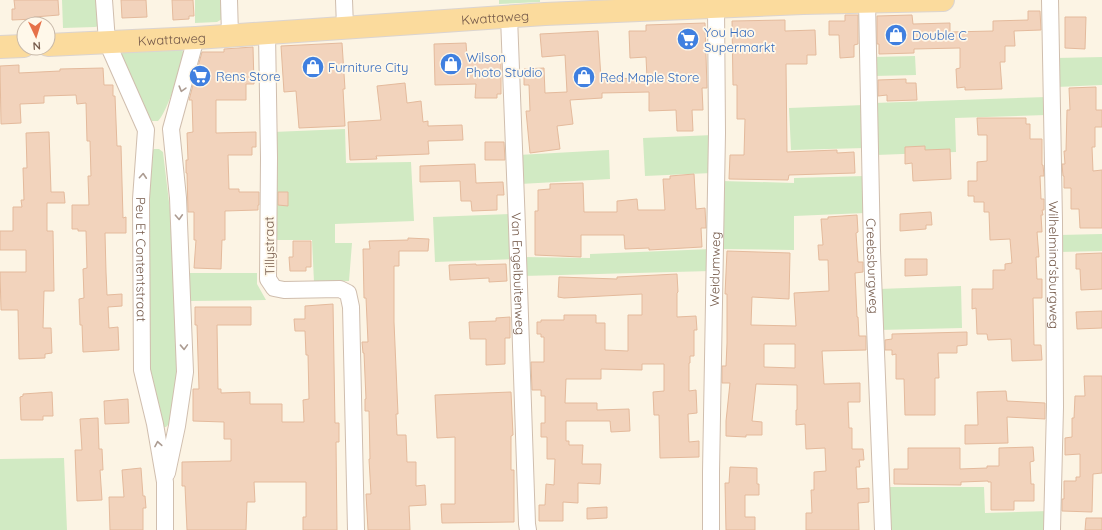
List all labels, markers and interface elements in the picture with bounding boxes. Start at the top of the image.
street label: Kwattaweg [461,7,530,28]
north arrow [16,16,56,56]
shop icon: Double C [883,22,909,48]
place label: You Hao Supermarkt [704,24,775,55]
supermarket icon: You Hao Supermarkt [675,26,701,52]
place label: Double C [912,27,967,43]
street label: Kwattaweg [137,29,206,49]
text: N [32,39,41,53]
place label: Wilson Photo Studio [466,49,542,80]
shop icon: Wilson Photo Studio [438,51,464,77]
shop icon: Furniture City [300,54,326,80]
place label: Furniture City [328,59,408,75]
supermarket icon: Rens Store [187,63,213,89]
shop icon: Red Maple Store [571,64,597,90]
place label: Rens Store [216,68,281,84]
place label: Red Maple Store [600,69,699,85]
one-way arrow [178,85,187,92]
one-way arrow [138,173,147,179]
street label: Peu Et Contentstraat [133,197,150,322]
street label: Wilhelmina'sburgweg [1046,201,1063,329]
street label: Van Engelbuitenweg [508,212,529,336]
one-way arrow [174,214,183,220]
street label: Tillystraat [260,216,278,276]
street label: Creebsburgweg [863,218,882,314]
street label: Weidumweg [706,231,723,307]
one-way arrow [180,344,188,350]
one-way arrow [154,441,163,447]

